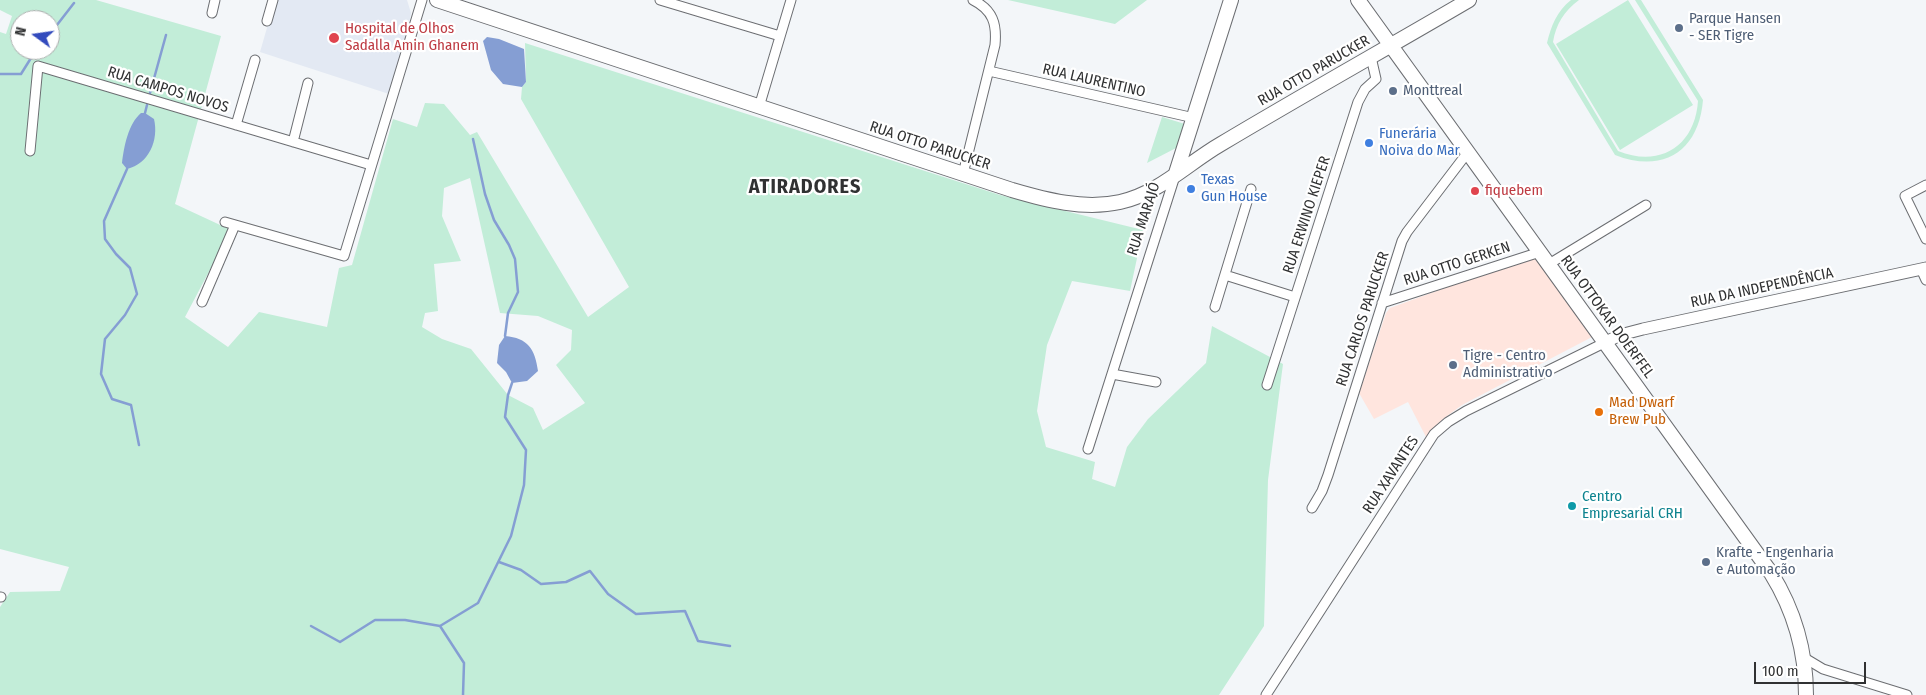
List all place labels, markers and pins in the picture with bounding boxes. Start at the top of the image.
place label: Parque Hansen - SER Tigre [1689,10,1781,45]
place label: Hospital de Olhos Sadalla Amin Ghanem [345,20,479,55]
marker: Parque Hansen - SER Tigre [1673,22,1685,34]
marker: Hospital de Olhos Sadalla Amin Ghanem [327,31,341,45]
place label: Monttreal [1403,82,1463,100]
marker: Monttreal [1387,85,1399,97]
place label: Funerária Noiva do Mar [1379,125,1460,160]
marker: Funerária Noiva do Mar [1363,137,1375,149]
place label: Texas Gun House [1201,171,1268,206]
place label: fiquebem [1485,182,1543,200]
marker: Texas Gun House [1185,183,1197,195]
marker: fiquebem [1469,185,1481,197]
place label: Tigre - Centro Administrativo [1463,347,1553,382]
marker: Tigre - Centro Administrativo [1447,359,1459,371]
place label: Mad Dwarf Brew Pub [1609,394,1674,429]
marker: Mad Dwarf Brew Pub [1593,406,1605,418]
place label: Centro Empresarial CRH [1582,488,1683,523]
marker: Centro Empresarial CRH [1566,500,1578,512]
place label: Krafte - Engenharia e Automação [1716,544,1834,579]
marker: Krafte - Engenharia e Automação [1700,556,1712,568]

